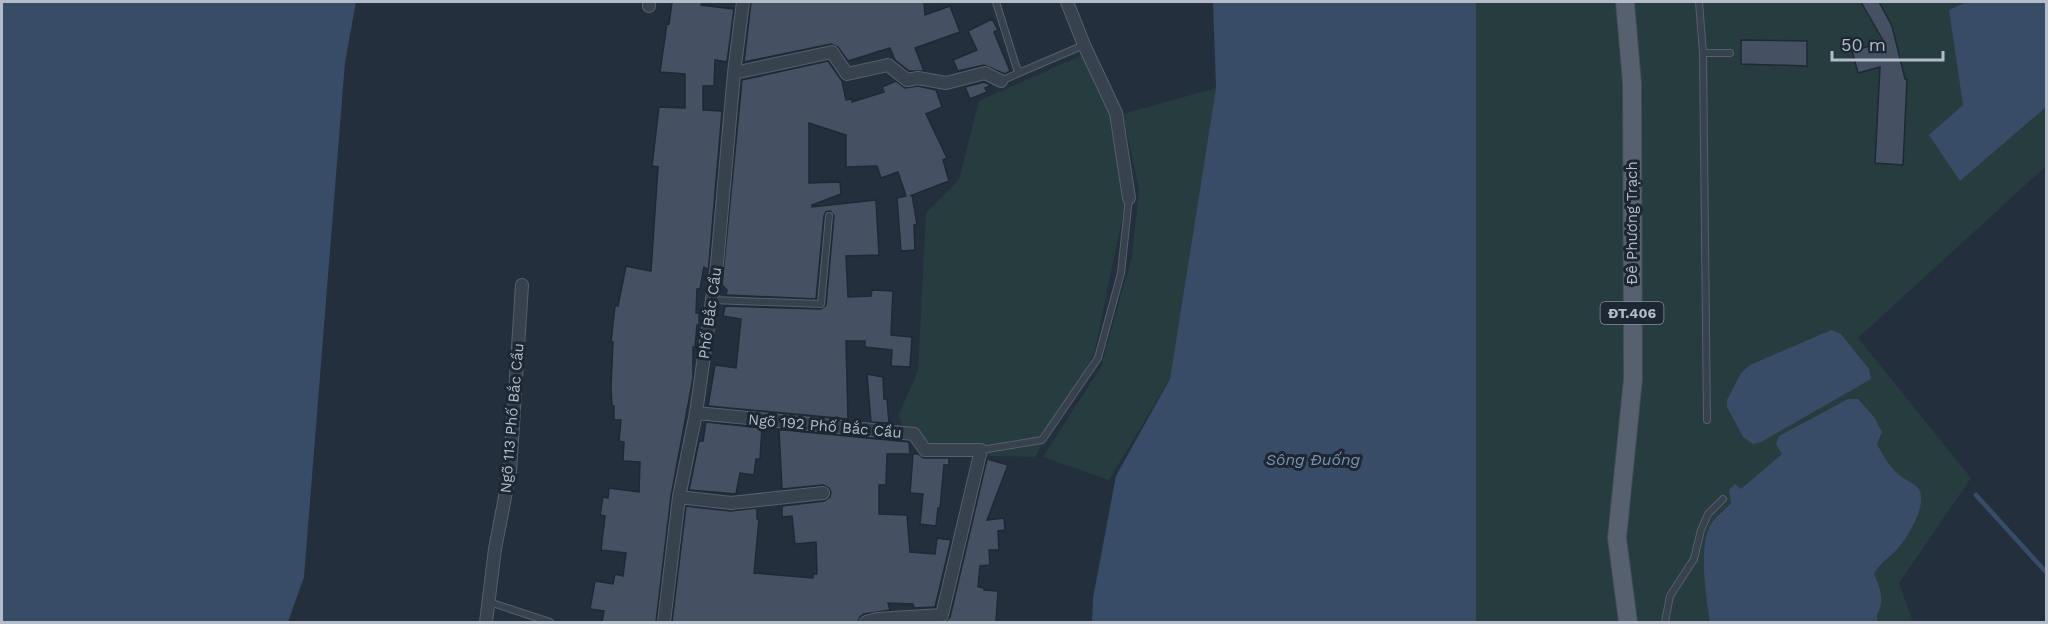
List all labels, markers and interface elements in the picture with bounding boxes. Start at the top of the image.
scale bar [1832,24,1943,62]
text: 50 m [1841,34,1886,55]
street label: Đê Phương Trạch [1623,161,1641,285]
street label: Phố Bắc Cầu [695,266,725,360]
road number: ĐT.406 [1600,302,1664,324]
street label: Ngõ 113 Phố Bắc Cầu [496,342,528,494]
street label: Ngõ 192 Phố Bắc Cầu [748,410,902,442]
water label: Sông Đuống [1266,450,1361,469]

